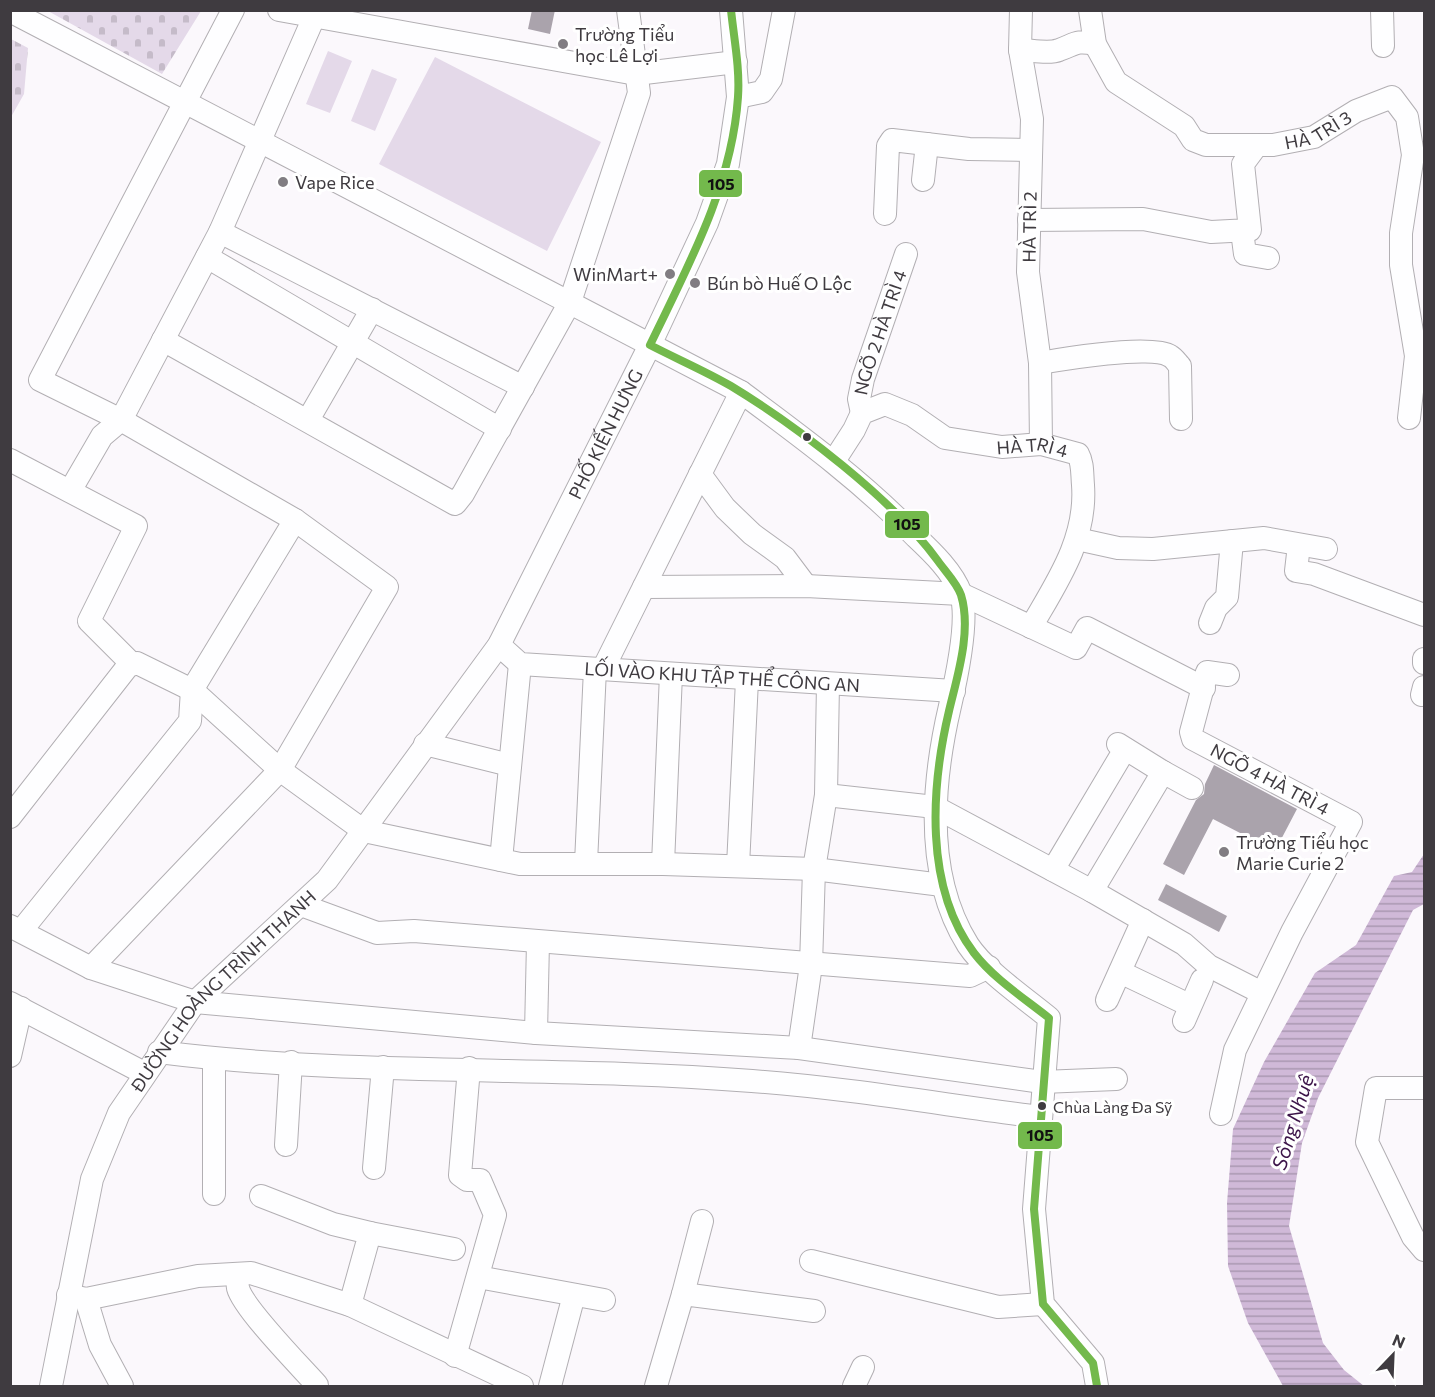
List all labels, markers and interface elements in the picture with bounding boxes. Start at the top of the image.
place label: Trường Tiểu học Lê Lợi [575,23,674,66]
marker: Trường Tiểu học Lê Lợi [556,37,570,51]
street label: HÀ TRÌ 3 [1282,106,1355,154]
line badge: 105 [698,169,743,198]
place label: Vape Rice [295,171,375,193]
text: 105 [707,174,735,193]
marker: Vape Rice [276,175,290,189]
street label: HÀ TRÌ 2 [1017,191,1041,263]
place label: WinMart+ [573,263,658,285]
marker: WinMart+ [663,267,677,281]
street label: NGÕ 2 HÀ TRÌ 4 [849,267,911,397]
place label: Bún bò Huế O Lộc [707,272,852,294]
marker: Bún bò Huế O Lộc [688,276,702,290]
street label: PHỐ KIẾN HƯNG [563,365,647,503]
unlabelled marker [801,431,813,443]
street label: HÀ TRÌ 4 [996,432,1071,462]
line badge: 105 [884,510,930,539]
text: 105 [893,514,921,533]
street label: LỐI VÀO KHU TẬP THỂ CÔNG AN [584,656,861,696]
street label: NGÕ 4 HÀ TRÌ 4 [1207,738,1333,820]
place label: Trường Tiểu học Marie Curie 2 [1236,831,1369,874]
marker: Trường Tiểu học Marie Curie 2 [1217,845,1231,859]
street label: ĐƯỜNG HOÀNG TRÌNH THANH [125,885,320,1097]
water label: Sông Nhuệ [1266,1071,1318,1172]
place label: Chùa Làng Đa Sỹ [1053,1097,1172,1116]
marker: Chùa Làng Đa Sỹ [1036,1100,1048,1112]
line badge: 105 [1017,1121,1063,1150]
text: 105 [1026,1125,1054,1144]
north arrow [1363,1325,1423,1385]
text: N [1390,1330,1408,1352]

